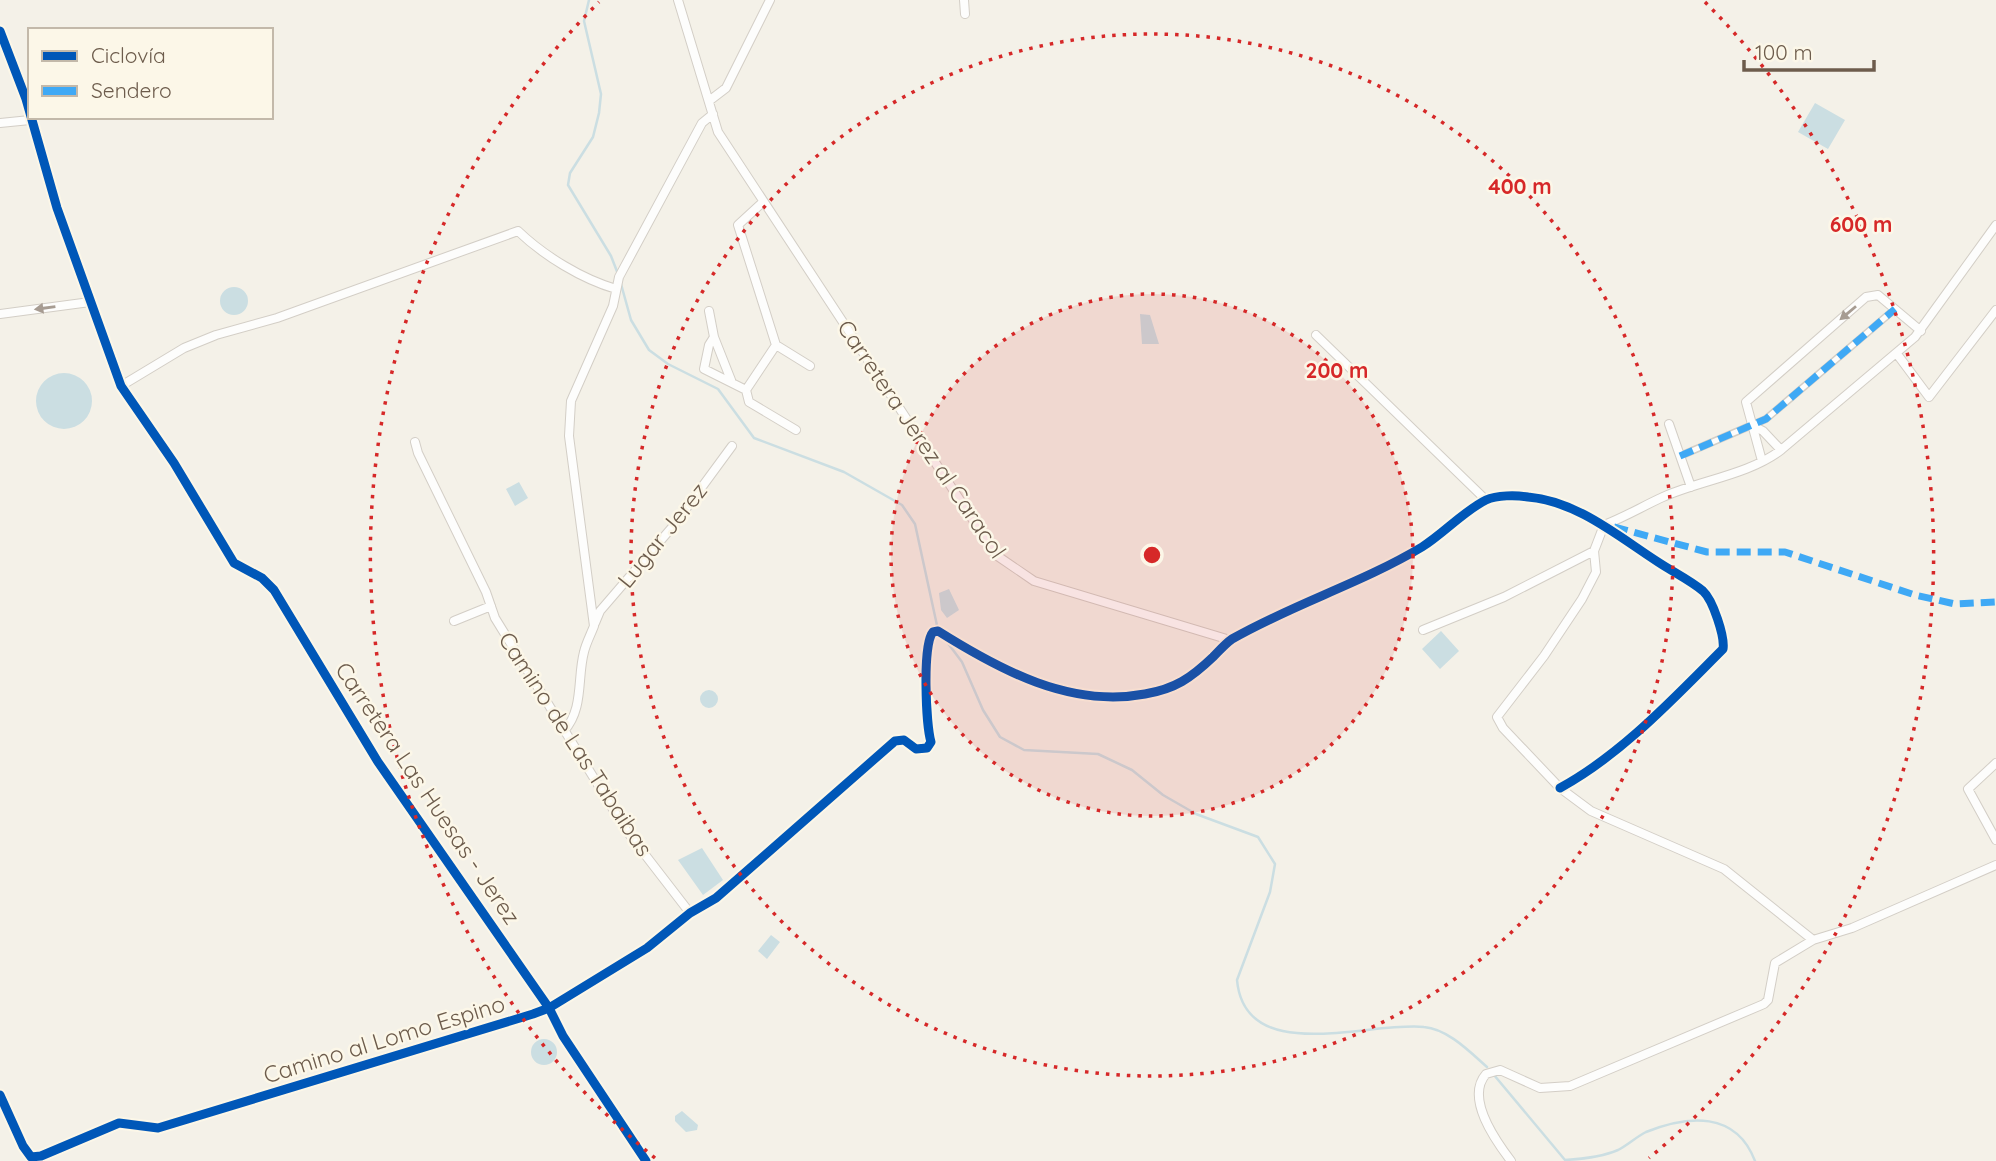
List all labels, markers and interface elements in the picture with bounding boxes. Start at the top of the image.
legend [28,28,273,119]
scale bar [1744,28,1874,72]
text: 100 m [1755,39,1813,65]
text: Ciclovía [91,42,166,68]
text: Sendero [91,77,172,103]
text: 400 m [1488,173,1552,199]
text: 600 m [1830,211,1892,237]
one-way arrow [34,303,56,314]
one-way arrow [1839,305,1856,320]
street label: Carretera Jerez al Caracol [831,314,1013,564]
text: 200 m [1306,357,1368,383]
street label: Lugar Jerez [611,477,713,593]
centre of rings [1140,543,1164,567]
street label: Camino de Las Tabaibas [493,626,659,862]
street label: Carretera Las Huesas - Jerez [329,656,527,930]
street label: Camino al Lomo Espino [260,988,508,1090]

